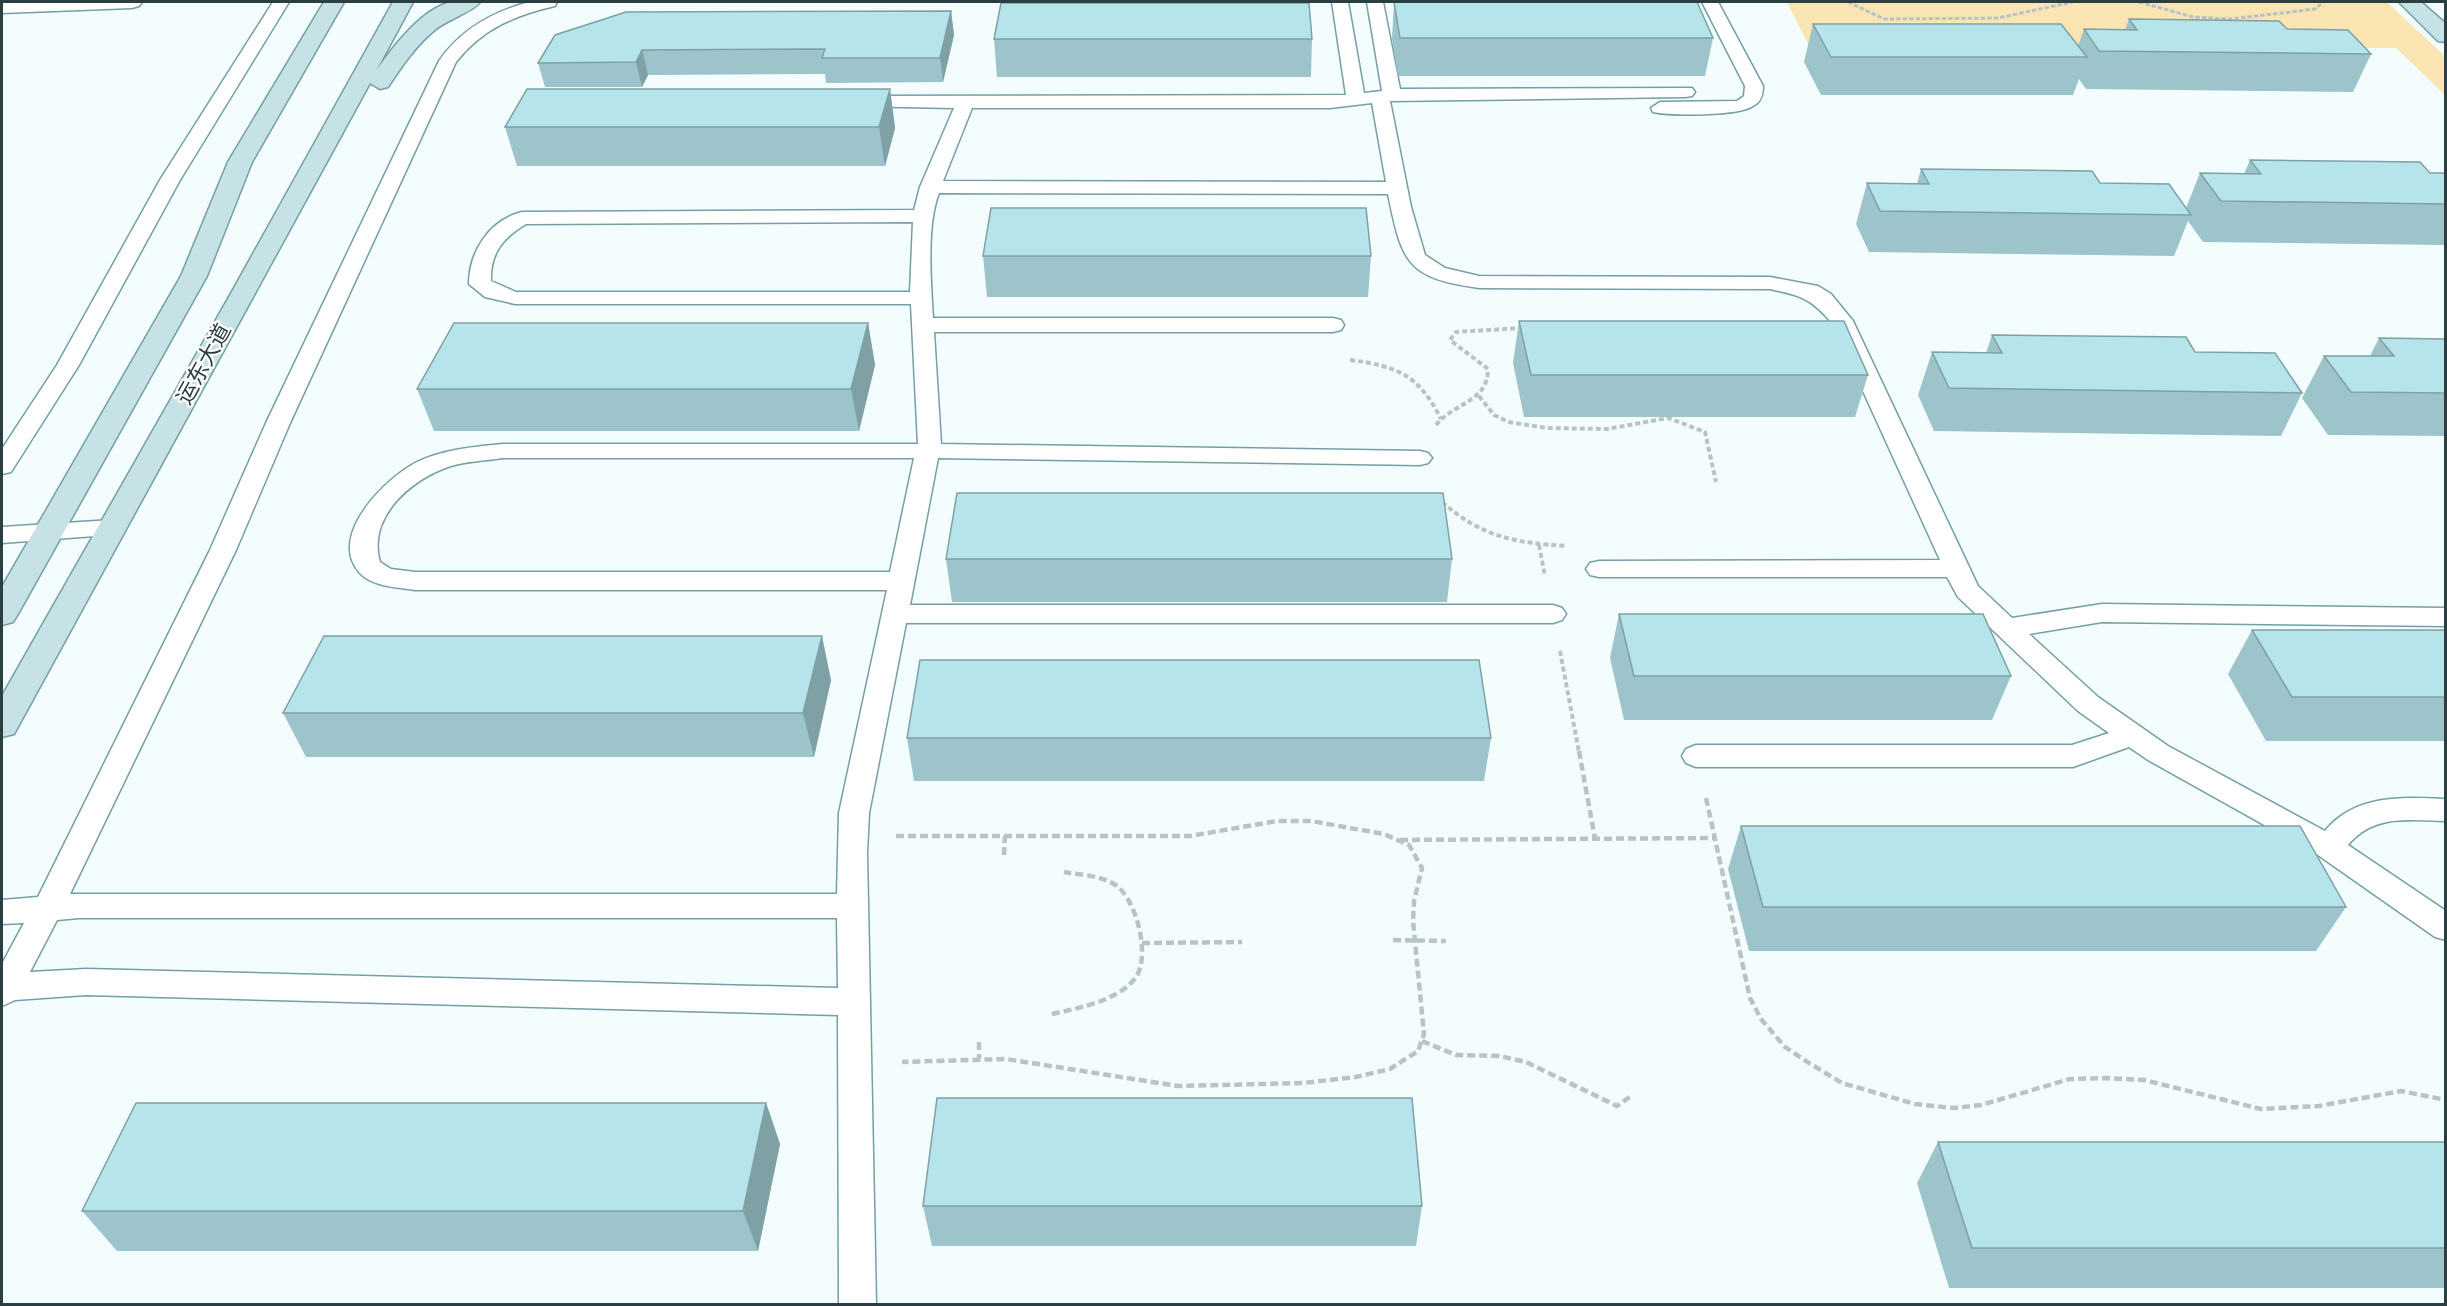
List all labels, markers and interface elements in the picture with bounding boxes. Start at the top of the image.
street label: 运东大道 [171,319,237,409]

